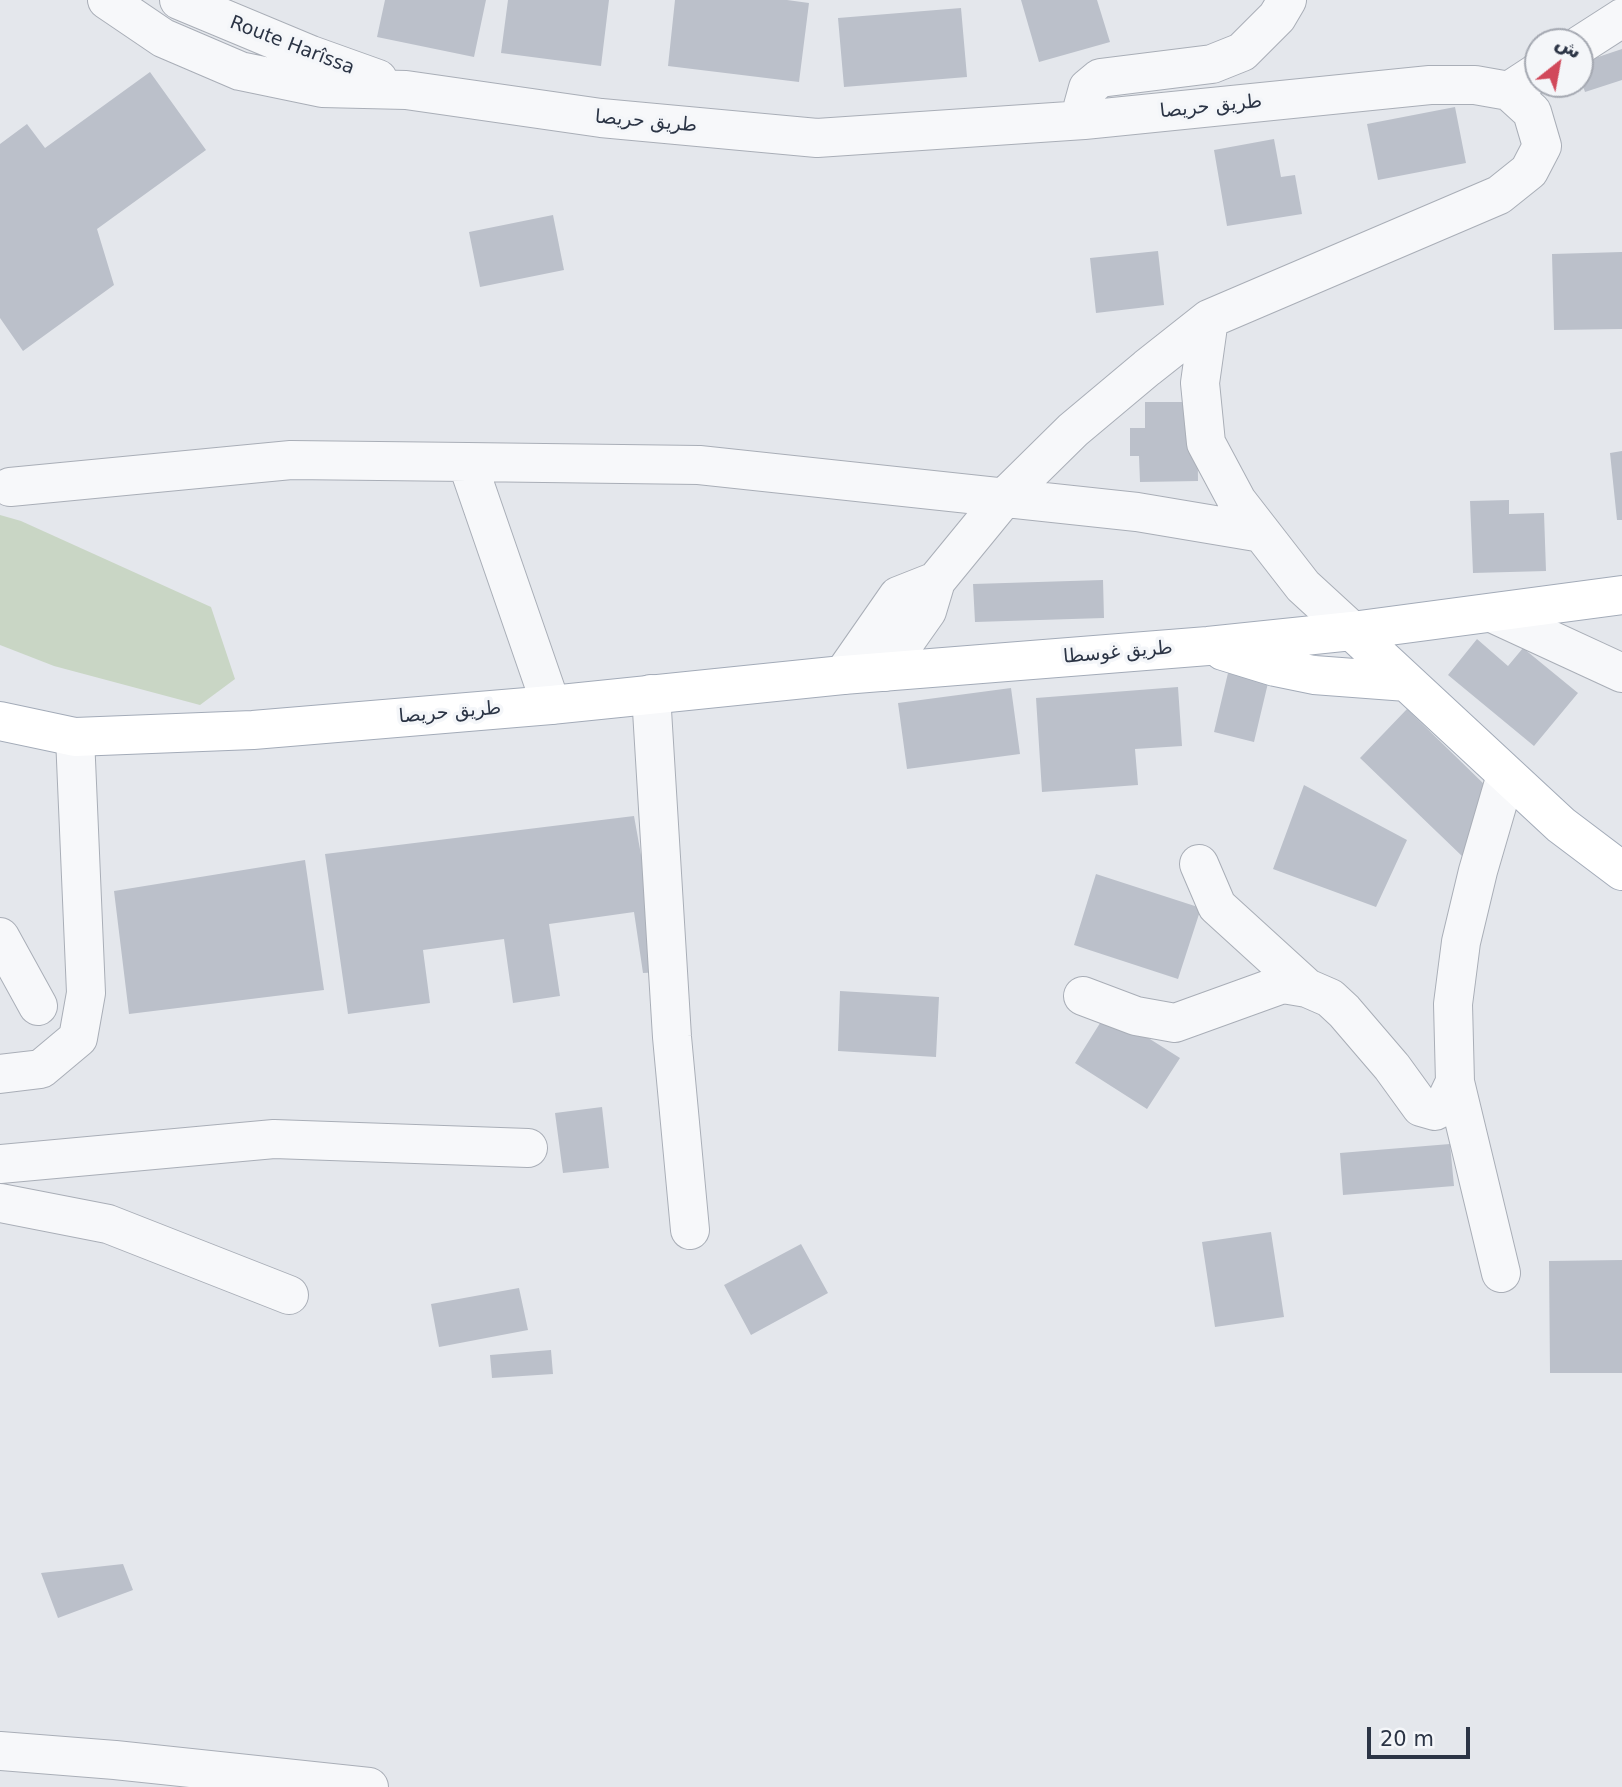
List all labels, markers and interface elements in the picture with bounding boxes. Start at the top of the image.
street label: Route Harîssa [226,12,358,80]
north arrow [1524,28,1594,98]
text: ش [1552,31,1586,63]
street label: طريق حريصا [1159,90,1263,124]
street label: طريق حريصا [594,106,698,138]
street label: طريق غوسطا [1062,637,1174,669]
street label: طريق حريصا [398,697,502,729]
scale bar [1370,1714,1473,1758]
text: 20 m [1380,1727,1434,1751]

